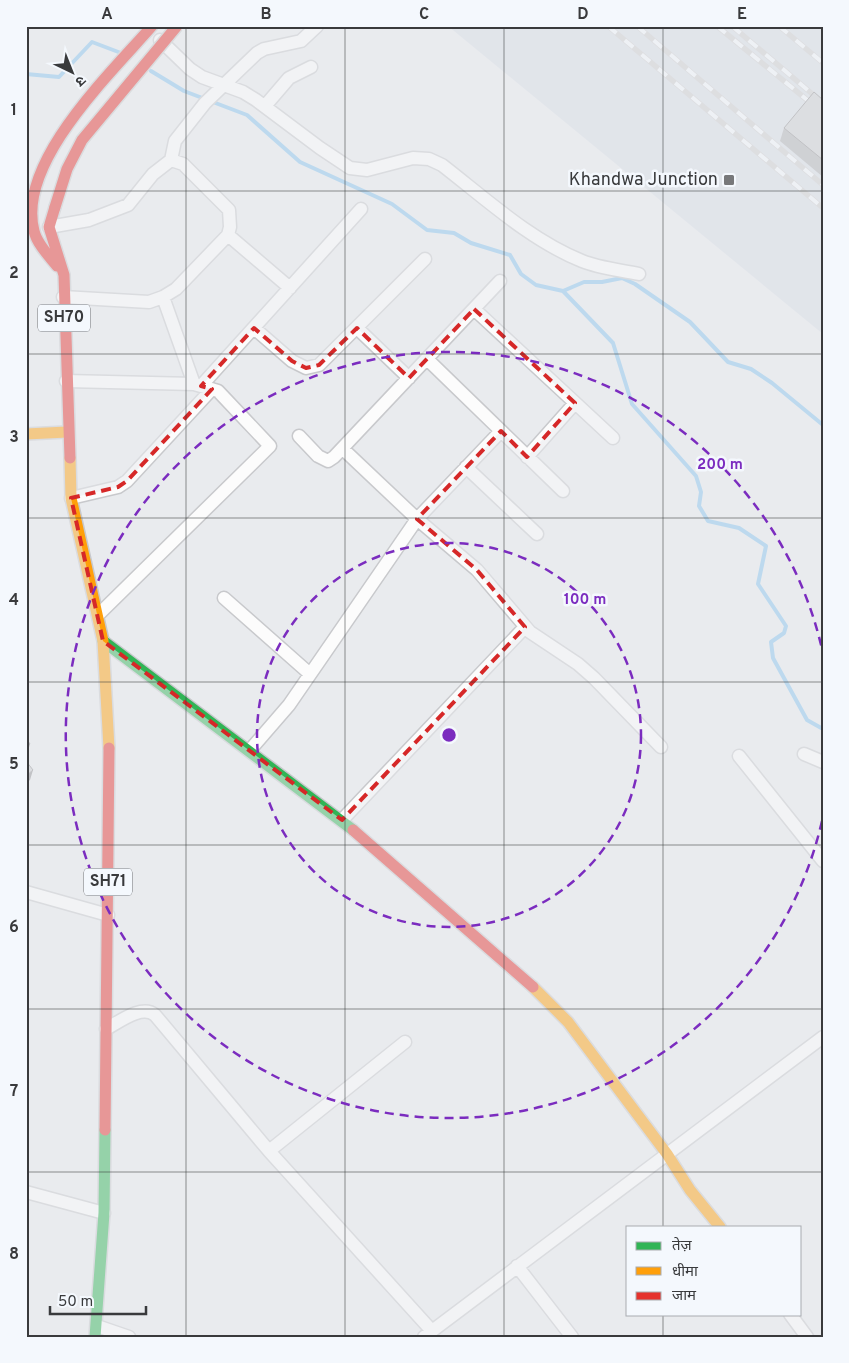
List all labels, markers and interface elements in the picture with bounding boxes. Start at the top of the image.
text: A [101,5,113,25]
text: B [260,5,272,25]
text: C [419,5,429,25]
text: D [577,5,589,25]
text: E [737,5,747,25]
north arrow [48,48,98,98]
text: उ [70,71,89,90]
text: 1 [11,101,17,121]
place label: Khandwa Junction [569,169,718,192]
marker: Khandwa Junction [722,173,736,187]
text: 2 [9,264,19,284]
road number: SH70 [38,304,90,332]
text: 3 [9,428,19,448]
text: 200 m [697,456,743,475]
text: 4 [9,591,19,611]
text: 100 m [564,591,606,610]
centre of rings [440,726,458,744]
text: 5 [9,755,19,775]
road number: SH71 [84,869,132,896]
text: 6 [9,918,19,938]
text: 7 [10,1082,18,1102]
legend [626,1226,802,1316]
text: तेज़ [672,1236,693,1256]
text: 8 [9,1245,19,1265]
text: धीमा [672,1263,699,1282]
scale bar [50,1283,146,1315]
text: जाम [672,1287,697,1306]
text: 50 m [58,1293,93,1312]

